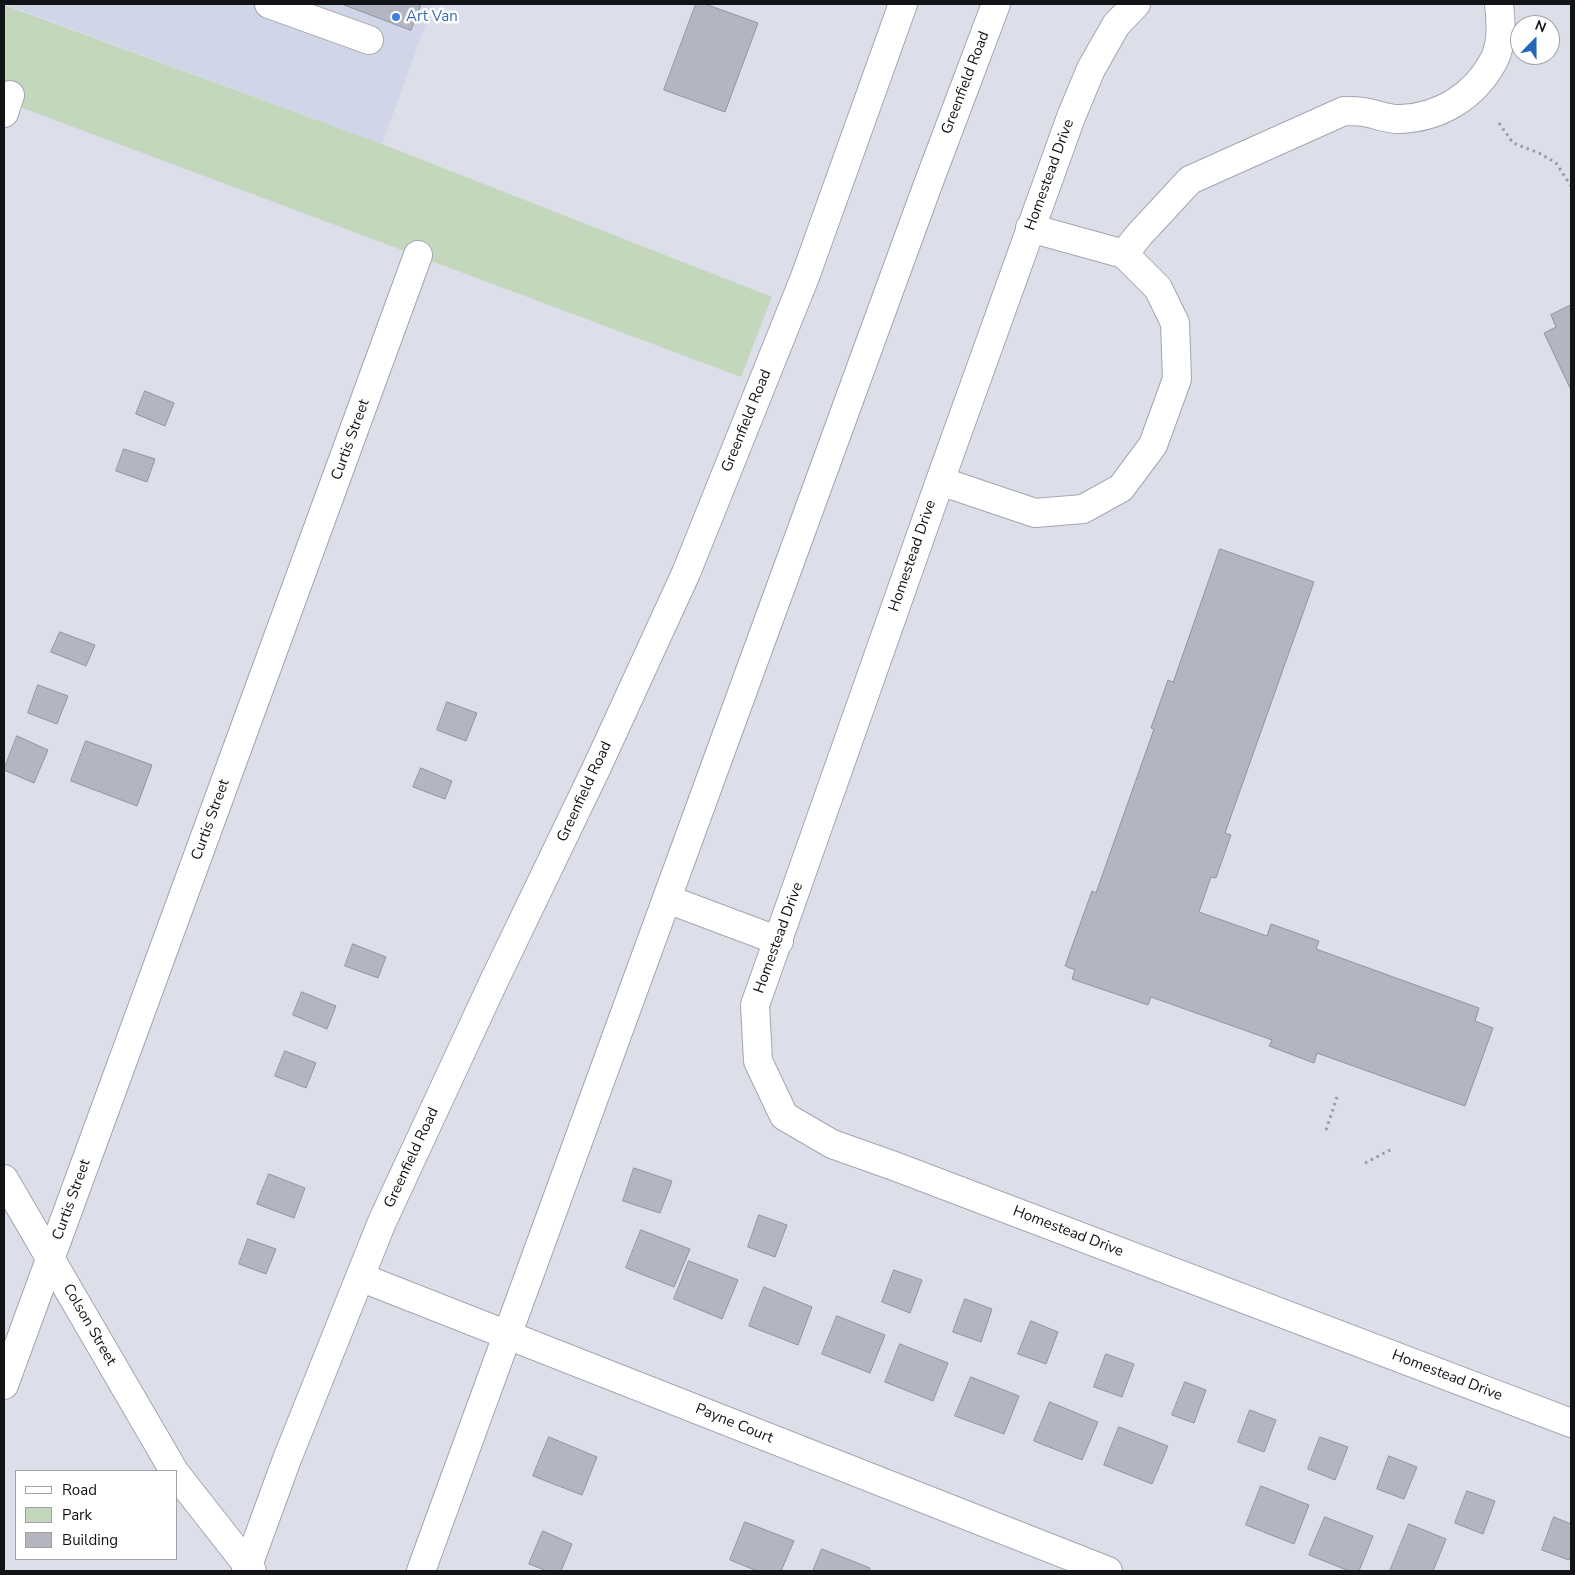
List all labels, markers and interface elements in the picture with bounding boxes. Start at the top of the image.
place label: Art Van [406,8,458,26]
marker: Art Van [390,11,402,23]
north arrow [1510,15,1560,65]
text: N [1532,16,1549,37]
street label: Greenfield Road [938,29,994,137]
street label: Homestead Drive [1022,117,1078,233]
street label: Greenfield Road [718,367,776,475]
street label: Curtis Street [328,397,374,483]
street label: Homestead Drive [885,498,941,614]
street label: Greenfield Road [554,739,616,845]
street label: Curtis Street [188,777,234,863]
street label: Homestead Drive [751,880,807,996]
street label: Greenfield Road [381,1105,443,1211]
street label: Curtis Street [49,1157,95,1243]
street label: Homestead Drive [1010,1203,1126,1261]
street label: Colson Street [58,1281,120,1369]
street label: Homestead Drive [1389,1347,1505,1405]
street label: Payne Court [692,1400,776,1448]
legend [15,1470,178,1560]
text: Road [62,1480,97,1500]
text: Park [62,1505,92,1525]
text: Building [62,1530,118,1550]

